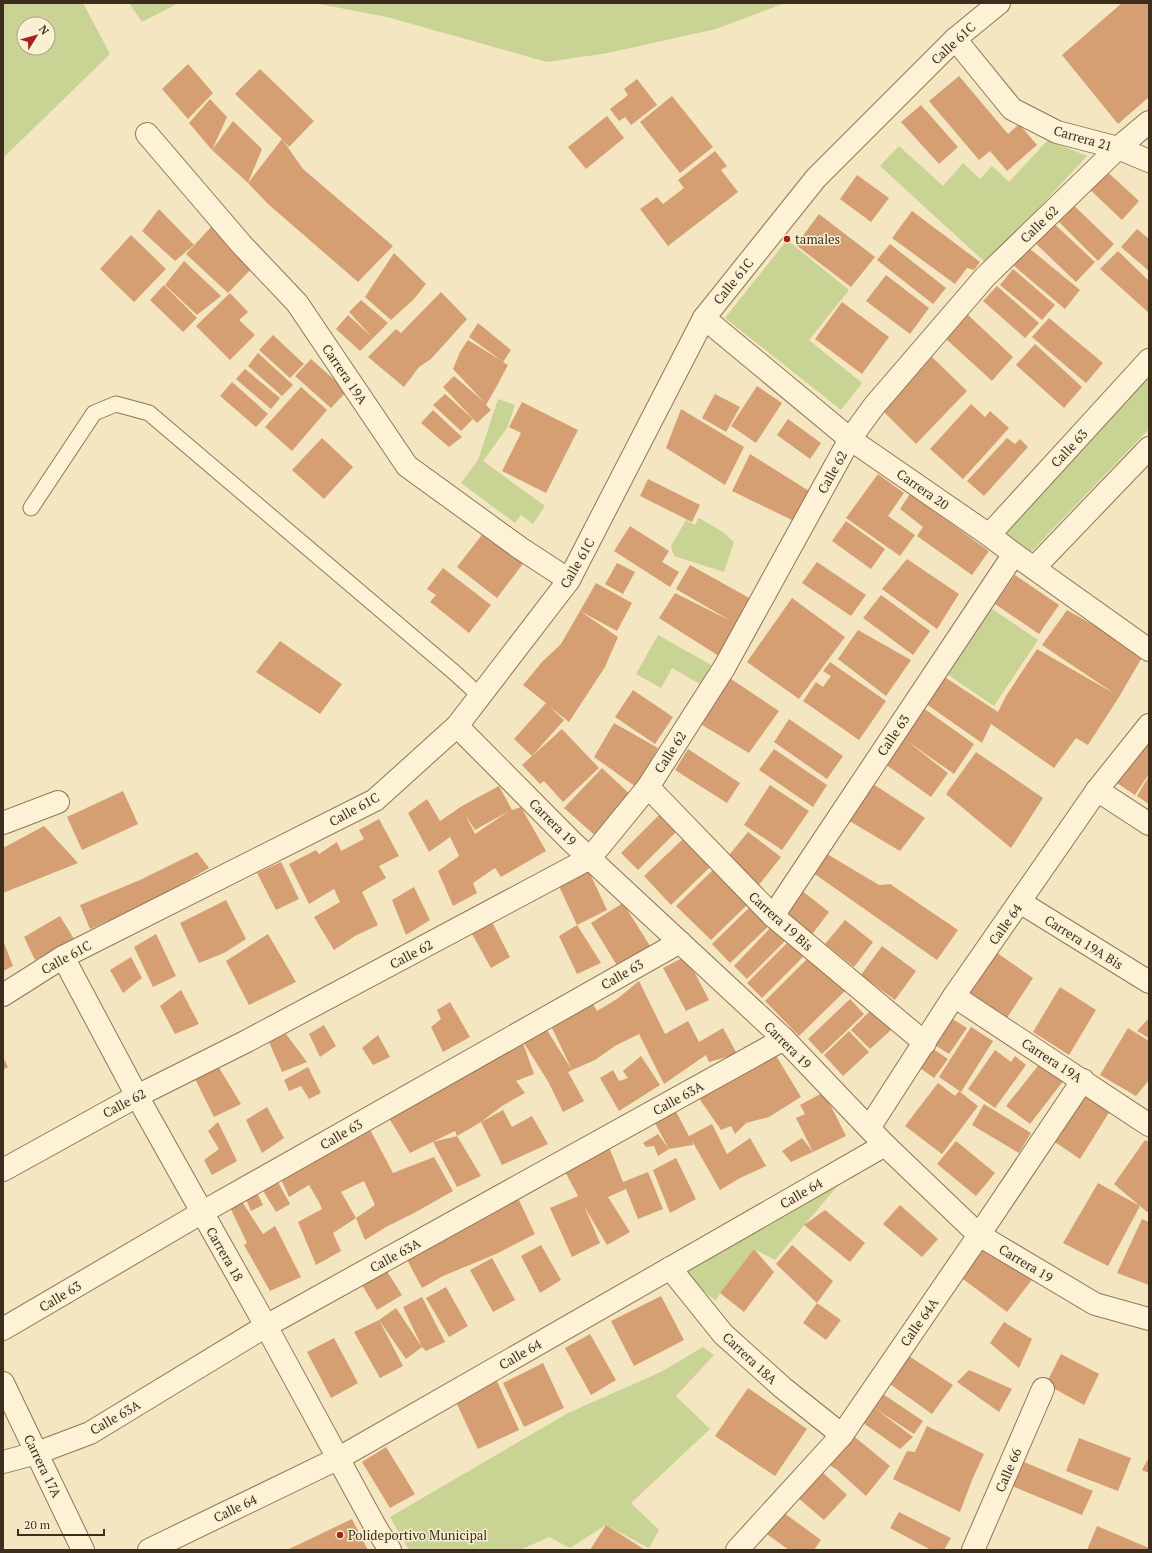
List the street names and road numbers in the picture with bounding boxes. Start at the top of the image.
street label: Calle 61C [927,18,979,68]
street label: Carrera 21 [1052,121,1114,155]
street label: Calle 62 [1016,201,1062,247]
street label: Calle 61C [709,254,757,308]
street label: Carrera 19A [318,340,372,408]
street label: Calle 63 [1047,425,1091,471]
street label: Calle 62 [813,447,851,497]
street label: Carrera 20 [893,464,953,514]
street label: Calle 61C [556,535,598,591]
street label: Calle 63 [873,711,913,759]
street label: Calle 62 [650,728,690,776]
street label: Calle 61C [326,788,382,830]
street label: Carrera 19 [525,794,581,850]
street label: Carrera 19 Bis [745,887,817,955]
street label: Calle 64 [984,900,1026,948]
street label: Carrera 19A Bis [1041,911,1127,973]
street label: Calle 62 [386,935,436,973]
street label: Calle 61C [38,936,94,978]
street label: Calle 63 [597,955,647,993]
street label: Carrera 19 [760,1017,816,1073]
street label: Carrera 19A [1018,1034,1086,1086]
street label: Calle 63A [649,1077,707,1119]
street label: Calle 62 [99,1084,149,1122]
street label: Calle 63 [316,1115,366,1153]
street label: Calle 64 [776,1174,826,1212]
street label: Carrera 18 [202,1223,248,1285]
street label: Calle 63A [366,1234,424,1276]
street label: Carrera 19 [996,1240,1056,1286]
street label: Calle 63 [36,1276,85,1316]
street label: Calle 64A [896,1294,942,1350]
street label: Carrera 18A [719,1328,781,1388]
street label: Calle 64 [495,1335,545,1373]
street label: Calle 63A [87,1395,144,1439]
street label: Carrera 17A [20,1431,66,1501]
street label: Calle 66 [991,1445,1025,1495]
street label: Calle 64 [210,1490,260,1526]

